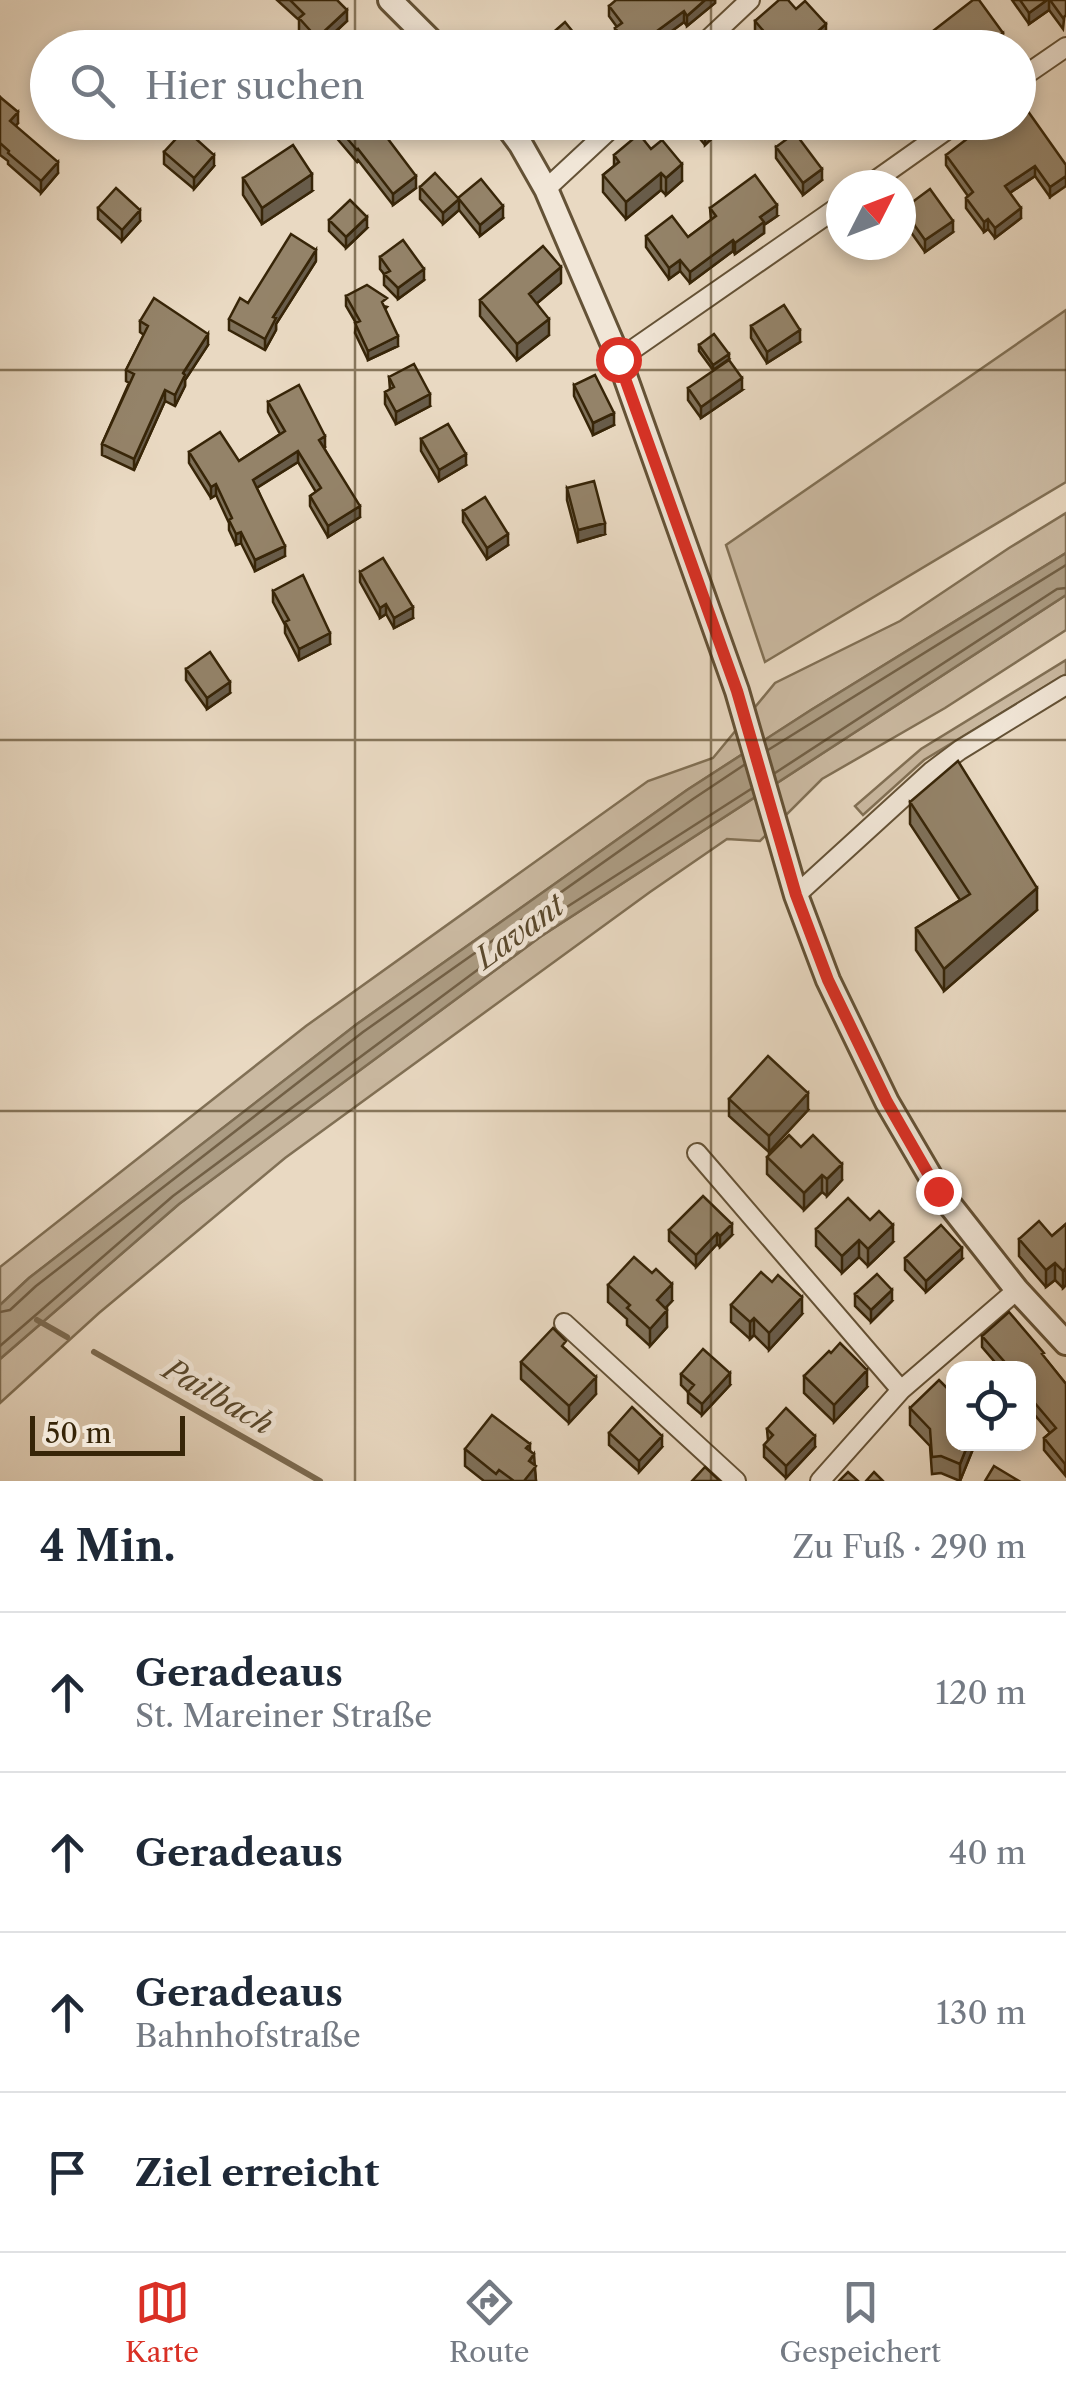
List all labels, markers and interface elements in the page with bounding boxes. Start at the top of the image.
search box [30,30,1036,140]
icon: search [65,58,120,113]
text: Hier suchen [145,62,365,109]
north arrow [826,170,916,260]
route start [596,337,642,383]
water label: Lavant [466,886,573,978]
route end [916,1169,962,1215]
water label: Pailbach [155,1349,280,1443]
map controls [946,1361,1036,1451]
button: locate [946,1361,1036,1451]
scale bar [30,1411,185,1456]
text: 50 m [45,1416,112,1450]
text: 4 Min. [40,1520,175,1572]
text: Zu Fuß · 290 m [793,1527,1026,1566]
text: Geradeaus [135,1649,343,1696]
icon: ahead [40,1665,95,1720]
text: 120 m [936,1673,1026,1712]
text: St. Mareiner Straße [135,1696,432,1735]
icon: ahead [40,1825,95,1880]
text: Geradeaus [135,1829,343,1876]
text: 40 m [949,1833,1026,1872]
text: Geradeaus [135,1969,343,2016]
icon: ahead [40,1985,95,2040]
text: 130 m [936,1993,1026,2032]
text: Bahnhofstraße [135,2016,361,2055]
icon: arrive [40,2145,95,2200]
text: Ziel erreicht [135,2149,379,2196]
tab: Karte [125,2275,199,2369]
tab: Route [449,2275,529,2369]
tab: Gespeichert [779,2275,941,2369]

